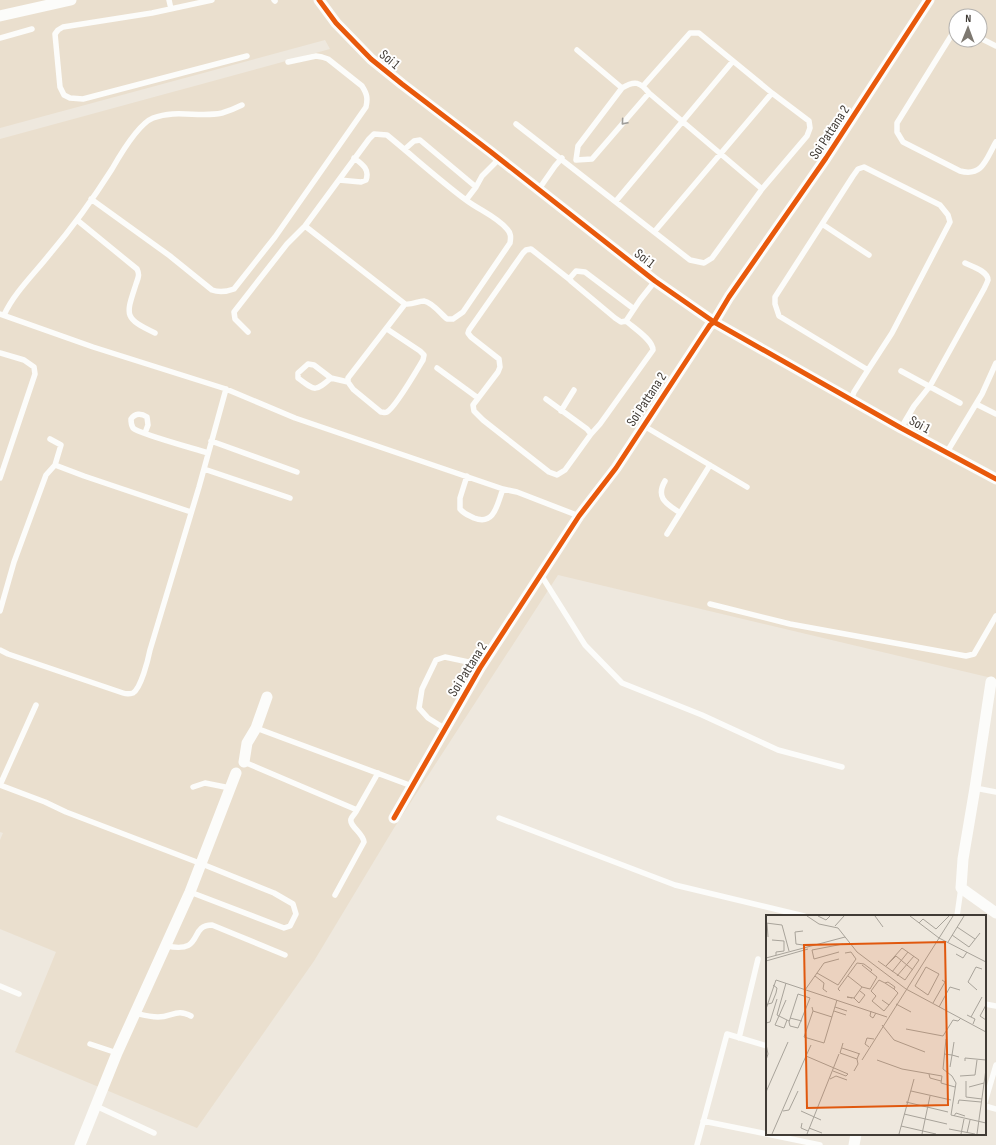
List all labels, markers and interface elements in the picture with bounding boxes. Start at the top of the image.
north arrow [948,8,988,48]
text: N [965,12,971,25]
street label: Soi 1 [376,46,403,73]
street label: Soi Pattana 2 [806,102,853,162]
one-way arrow [622,118,629,125]
street label: Soi 1 [631,245,658,272]
street label: Soi Pattana 2 [623,369,670,429]
street label: Soi 1 [906,412,933,437]
street label: Soi Pattana 2 [444,639,491,700]
inset map [766,915,986,1135]

